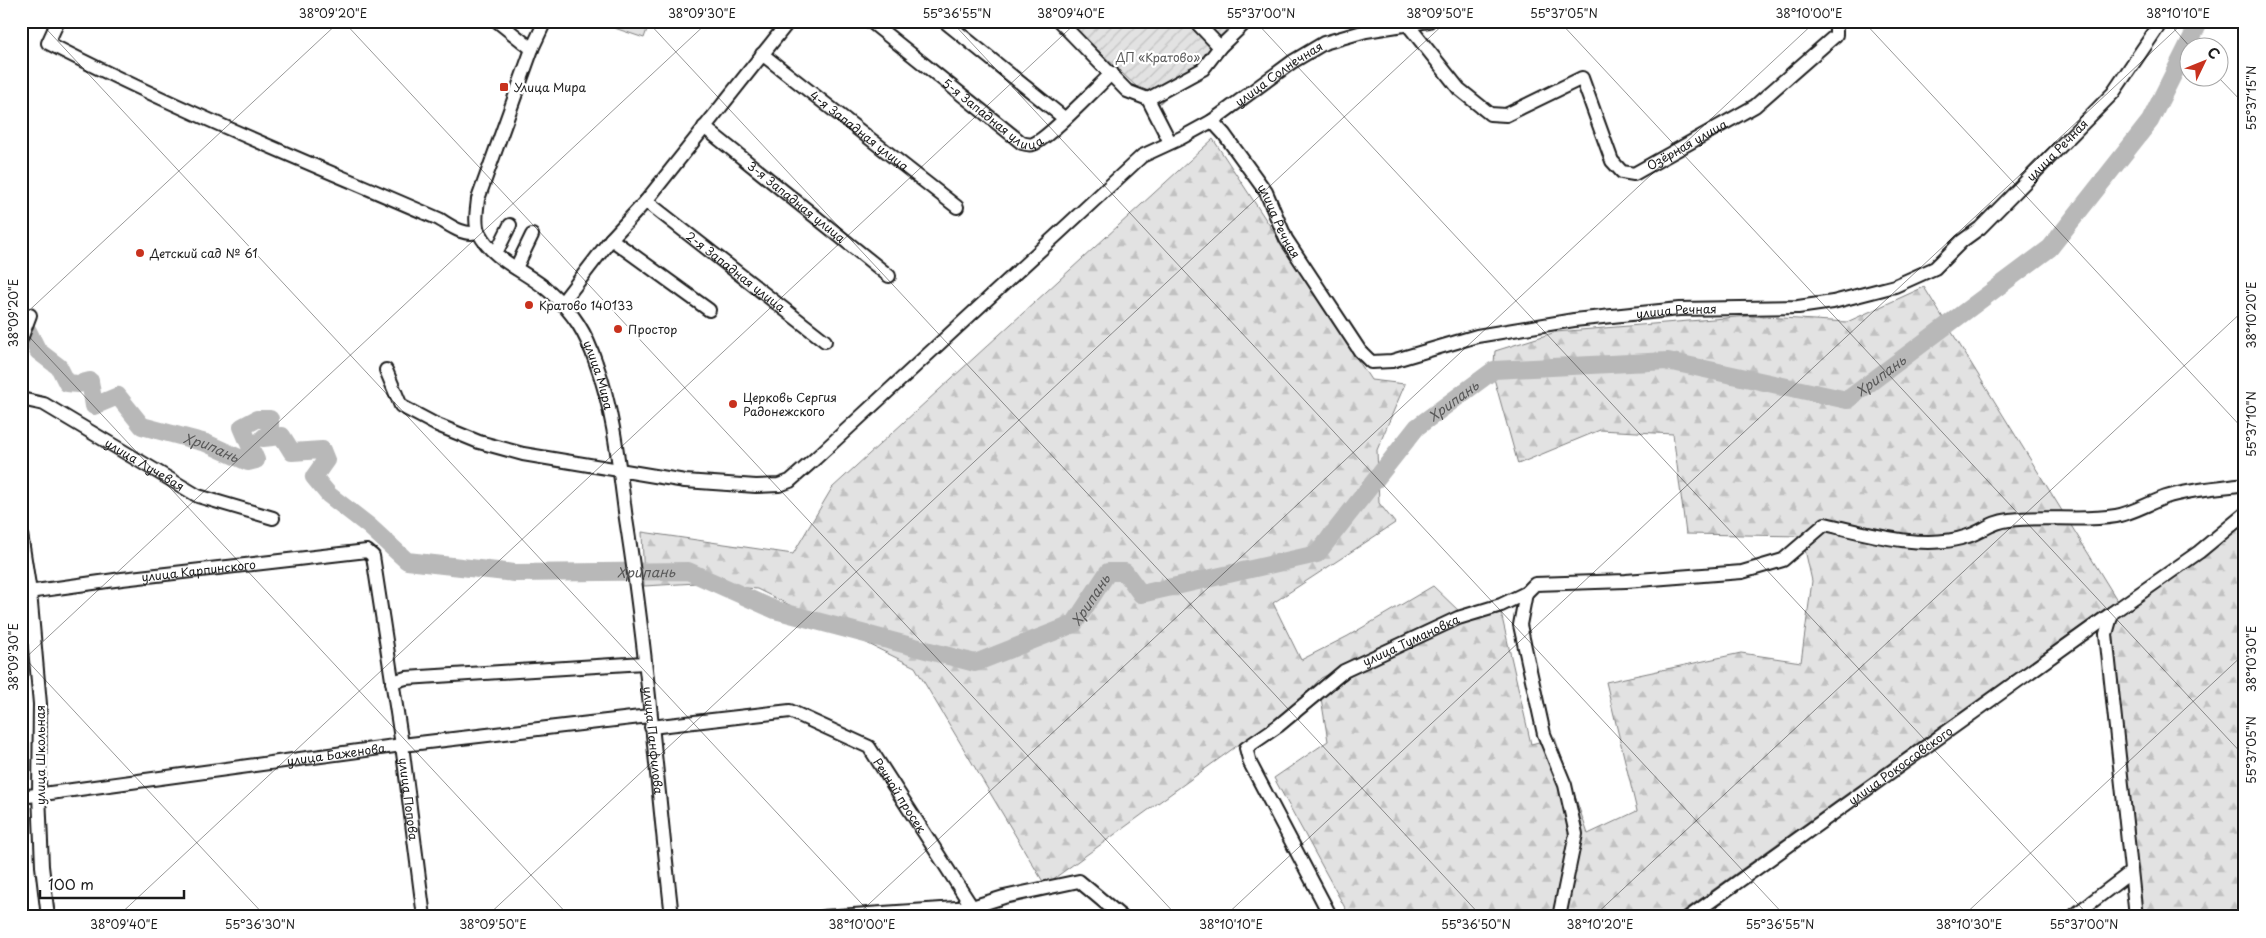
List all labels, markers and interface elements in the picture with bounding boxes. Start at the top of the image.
text: 38°09'20"E [299,4,367,22]
text: 38°09'30"E [668,4,736,22]
text: 55°36'55"N [922,4,992,22]
text: 38°09'40"E [1037,4,1105,22]
text: 55°37'00"N [1226,4,1296,22]
text: 38°09'50"E [1406,4,1474,22]
text: 55°37'05"N [1530,4,1598,22]
text: 38°10'00"E [1775,4,1843,22]
text: 38°10'10"E [2146,4,2210,22]
street label: улица Солнечная [1231,37,1326,110]
north arrow [2178,38,2228,88]
text: С [2203,42,2225,64]
park label: ДП «Кратово» [1115,48,1200,66]
text: 55°37'15"N [2242,66,2260,130]
street label: 5-я Западная улица [939,74,1047,154]
place label: Улица Мира [514,78,587,96]
marker: Улица Мира [498,81,510,93]
street label: 4-я Западная улица [806,86,913,175]
street label: Озёрная улица [1643,114,1731,174]
street label: улица Речная [2022,115,2092,185]
street label: 3-я Западная улица [744,157,850,247]
street label: улица Речная [1254,180,1305,262]
street label: 2-я Западная улица [682,227,790,316]
place label: Детский сад № 61 [149,244,258,262]
marker: Детский сад № 61 [134,247,146,259]
text: 38°09'20"E [4,279,22,347]
text: 38°10'20"E [2242,282,2260,348]
place label: Кратово 140133 [539,296,633,314]
marker: Кратово 140133 [523,299,535,311]
street label: улица Речная [1635,299,1717,322]
place label: Простор [628,320,677,338]
marker: Простор [612,323,624,335]
street label: улица Мира [579,337,618,412]
water label: Хрипань [1851,349,1911,401]
water label: Хрипань [1423,374,1483,426]
place label: Церковь Сергия Радонежского [743,388,837,420]
text: 55°37'10"N [2242,391,2260,457]
marker: Церковь Сергия Радонежского [727,398,739,410]
water label: Хрипань [181,427,243,468]
street label: улица Лучевая [102,434,188,495]
street label: улица Карпинского [140,555,257,586]
water label: Хрипань [617,561,676,582]
water label: Хрипань [1065,569,1115,630]
street label: улица Тумановка [1359,609,1463,670]
text: 38°09'30"E [4,623,22,691]
text: 38°10'30"E [2242,626,2260,692]
street label: улица Панфилова [639,685,668,796]
street label: улица Школьная [31,705,49,805]
text: 55°37'05"N [2242,716,2260,784]
street label: улица Рокоссовского [1844,721,1956,809]
street label: улица Баженова [286,738,387,770]
street label: Речной просек [869,754,931,837]
street label: улица Попова [395,756,423,842]
scale bar [40,868,184,900]
text: 100 m [48,872,94,895]
text: 38°09'40"E [90,915,158,933]
text: 55°36'30"N [225,915,295,933]
text: 38°09'50"E [459,915,527,933]
text: 38°10'00"E [828,915,896,933]
text: 38°10'10"E [1199,915,1263,933]
text: 55°36'50"N [1441,915,1511,933]
text: 38°10'20"E [1567,915,1633,933]
text: 55°36'55"N [1745,915,1815,933]
text: 38°10'30"E [1936,915,2002,933]
text: 55°37'00"N [2049,915,2119,933]

